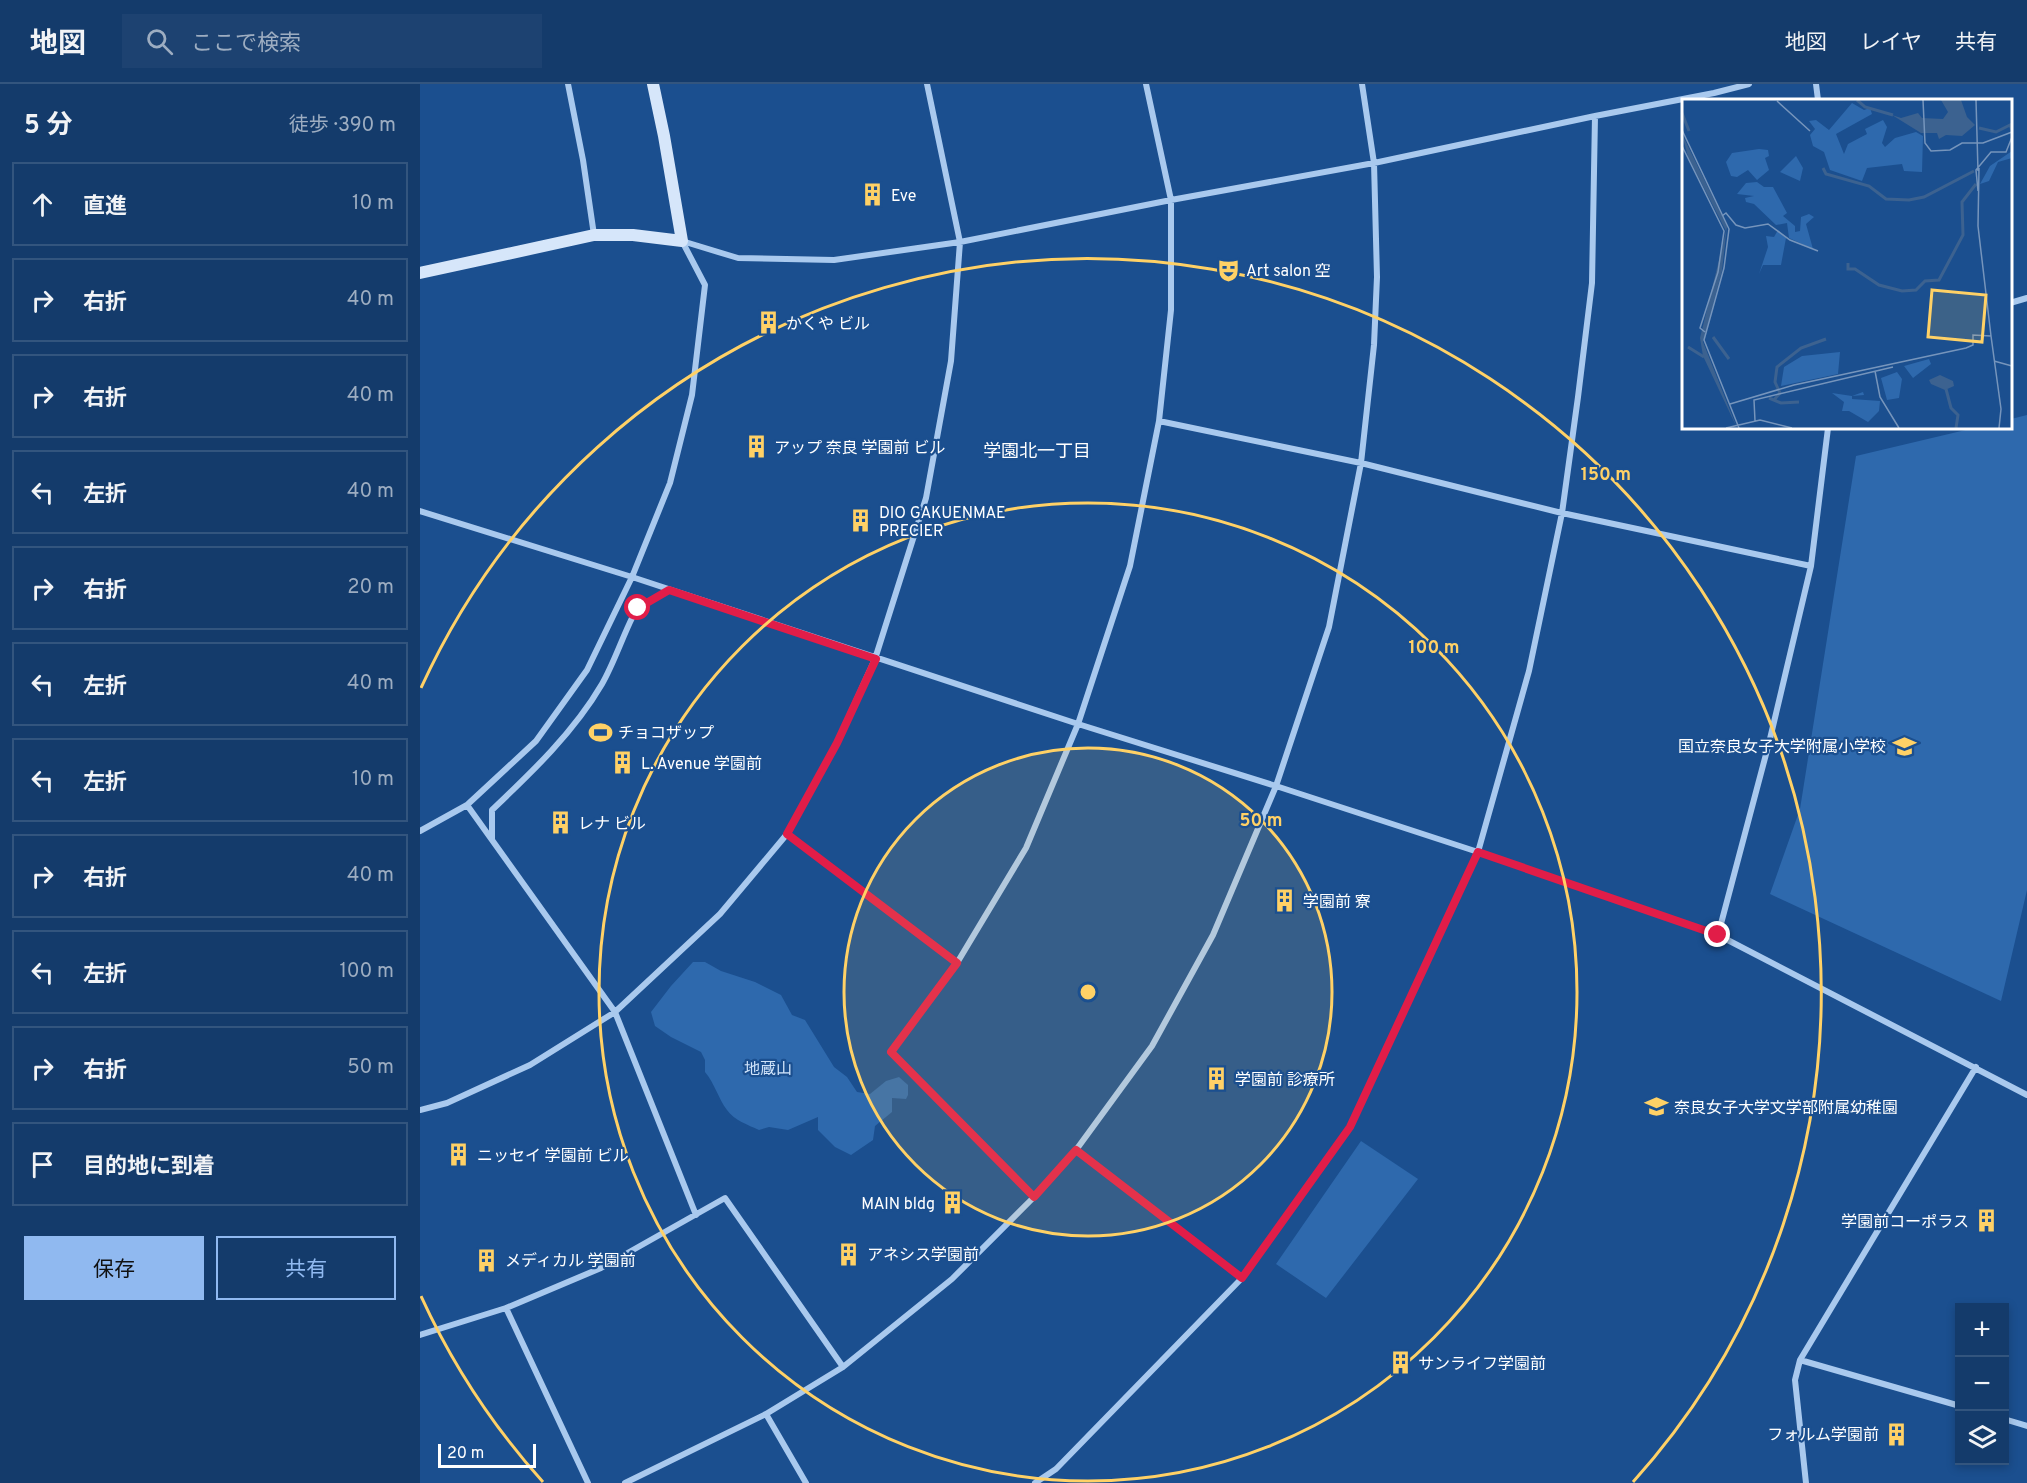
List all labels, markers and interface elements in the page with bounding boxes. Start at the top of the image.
search box [122,14,542,68]
icon: search [143,25,176,58]
text: 地図 [30,27,86,63]
text: 地図 [1785,30,1827,57]
text: レイヤ [1860,30,1922,57]
text: 共有 [1955,30,1997,57]
text: ここで検索 [191,31,301,58]
inset map [1682,99,2012,429]
text: 5 分 [24,110,72,143]
text: 徒歩 · 390 m [289,113,396,139]
building icon: Eve [860,182,886,208]
place label: Eve [891,187,916,207]
icon: ahead [26,188,59,221]
text: 10 m [352,191,394,217]
text: 直進 [83,194,127,221]
theatre icon: Art salon 空 [1215,257,1241,283]
place label: Art salon 空 [1246,262,1331,282]
icon: right [26,284,59,317]
text: 40 m [347,287,394,313]
text: 右折 [83,290,127,317]
building icon: かくや ビル [755,310,781,336]
place label: かくや ビル [786,315,870,335]
icon: right [26,380,59,413]
text: 40 m [347,383,394,409]
text: 右折 [83,386,127,413]
building icon: アップ 奈良 学園前 ビル [743,434,769,460]
place label: アップ 奈良 学園前 ビル [774,439,945,459]
district label: 学園北一丁目 [983,441,1091,464]
text: 150 m [1581,464,1631,487]
icon: left [26,476,59,509]
text: 40 m [347,479,394,505]
text: 左折 [83,482,127,509]
place label: DIO GAKUENMAE PRECIER [879,504,1006,542]
building icon: DIO GAKUENMAE PRECIER [848,508,874,534]
icon: right [26,572,59,605]
text: 20 m [347,575,394,601]
text: 右折 [83,578,127,605]
route start [624,594,650,620]
text: 100 m [1408,637,1460,660]
icon: left [26,668,59,701]
text: 40 m [347,671,394,697]
text: 左折 [83,674,127,701]
sports icon: チョコザップ [587,719,613,745]
place label: チョコザップ [618,724,714,744]
school or university icon: 国立奈良女子大学附属小学校 [1891,733,1917,759]
place label: 国立奈良女子大学附属小学校 [1678,738,1886,758]
building icon: L. Avenue 学園前 [610,750,636,776]
place label: L. Avenue 学園前 [641,755,762,775]
icon: left [26,764,59,797]
text: 10 m [352,767,394,793]
text: 左折 [83,770,127,797]
building icon: レナ ビル [547,810,573,836]
text: 50 m [1239,810,1283,833]
place label: レナ ビル [578,815,646,835]
icon: right [26,860,59,893]
text: 40 m [347,863,394,889]
text: 右折 [83,866,127,893]
building icon: 学園前 寮 [1272,888,1298,914]
place label: 学園前 寮 [1303,893,1371,913]
route end [1704,921,1730,947]
icon: left [26,956,59,989]
text: 100 m [339,959,394,985]
text: 左折 [83,962,127,989]
centre of rings [1078,982,1098,1002]
icon: right [26,1052,59,1085]
text: 50 m [347,1055,394,1081]
text: 右折 [83,1058,127,1085]
park label: 地蔵山 [744,1060,792,1080]
building icon: 学園前 診療所 [1204,1066,1230,1092]
place label: 学園前 診療所 [1235,1071,1335,1091]
school or university icon: 奈良女子大学文学部附属幼稚園 [1643,1094,1669,1120]
place label: 奈良女子大学文学部附属幼稚園 [1674,1099,1898,1119]
building icon: ニッセイ 学園前 ビル [446,1142,472,1168]
place label: ニッセイ 学園前 ビル [477,1147,629,1167]
icon: arrive [26,1148,59,1181]
text: 目的地に到着 [83,1154,215,1181]
building icon: MAIN bldg [940,1190,966,1216]
place label: MAIN bldg [861,1195,935,1215]
building icon: 学園前コーポラス [1974,1208,2000,1234]
place label: 学園前コーポラス [1841,1213,1969,1233]
button: 保存 [24,1236,204,1300]
button: 共有 [216,1236,396,1300]
building icon: アネシス学園前 [836,1241,862,1267]
place label: アネシス学園前 [867,1246,979,1266]
building icon: メディカル 学園前 [474,1247,500,1273]
place label: メディカル 学園前 [505,1252,636,1272]
map controls [1955,1303,2009,1465]
button: + [1955,1303,2009,1357]
building icon: サンライフ学園前 [1387,1350,1413,1376]
place label: サンライフ学園前 [1418,1355,1546,1375]
button: − [1955,1357,2009,1411]
button: layers [1955,1411,2009,1465]
building icon: フォルム学園前 [1884,1421,1910,1447]
place label: フォルム学園前 [1767,1426,1879,1446]
scale bar [438,1441,536,1468]
text: 20 m [447,1444,484,1464]

